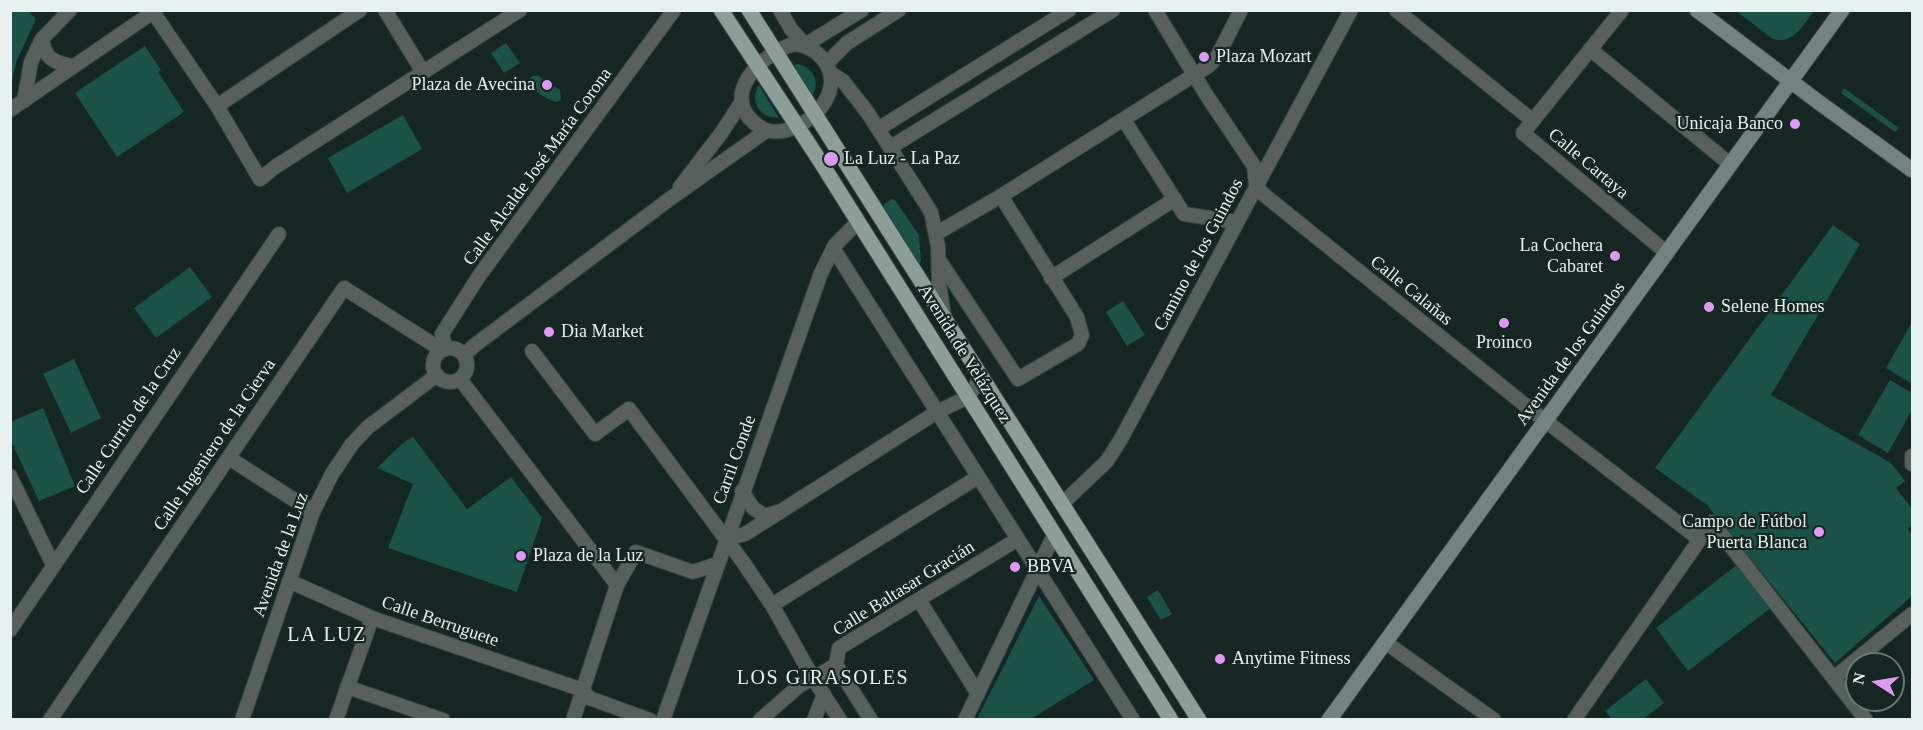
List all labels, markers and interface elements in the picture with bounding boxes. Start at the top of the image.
place label: Plaza Mozart [1216,46,1311,68]
marker: Plaza Mozart [1197,50,1211,64]
street label: Calle Alcalde José María Corona [459,64,617,270]
place label: Plaza de Avecina [411,74,535,96]
marker: Plaza de Avecina [540,78,554,92]
place label: Unicaja Banco [1677,113,1783,135]
marker: Unicaja Banco [1788,117,1802,131]
street label: Calle Cartaya [1543,124,1633,204]
place label: La Luz - La Paz [844,148,960,170]
marker: La Luz - La Paz [822,150,840,168]
street label: Camino de los Guindos [1150,175,1248,335]
place label: La Cochera Cabaret [1520,235,1603,278]
marker: La Cochera Cabaret [1608,249,1622,263]
street label: Calle Calañas [1366,251,1456,331]
street label: Avenida de los Guindos [1512,278,1630,430]
street label: Avenida de Velázquez [913,281,1015,427]
place label: Selene Homes [1721,296,1824,318]
marker: Selene Homes [1702,300,1716,314]
marker: Proinco [1497,316,1511,330]
place label: Dia Market [561,321,643,343]
marker: Dia Market [542,325,556,339]
place label: Proinco [1476,332,1532,354]
street label: Calle Currito de la Cruz [72,343,186,499]
street label: Calle Ingeniero de la Cierva [149,355,281,535]
street label: Carril Conde [709,412,761,508]
street label: Avenida de la Luz [248,490,314,620]
place label: Campo de Fútbol Puerta Blanca [1682,511,1807,554]
marker: Campo de Fútbol Puerta Blanca [1812,525,1826,539]
street label: Calle Baltasar Gracián [829,537,979,641]
place label: Plaza de la Luz [533,545,643,567]
marker: Plaza de la Luz [514,549,528,563]
place label: BBVA [1027,556,1075,578]
marker: BBVA [1008,560,1022,574]
street label: Calle Berruguete [379,592,501,652]
district label: LA LUZ [287,624,367,648]
place label: Anytime Fitness [1232,648,1351,670]
marker: Anytime Fitness [1213,652,1227,666]
north arrow [1845,652,1905,712]
district label: LOS GIRASOLES [737,667,909,691]
text: N [1849,671,1868,686]

